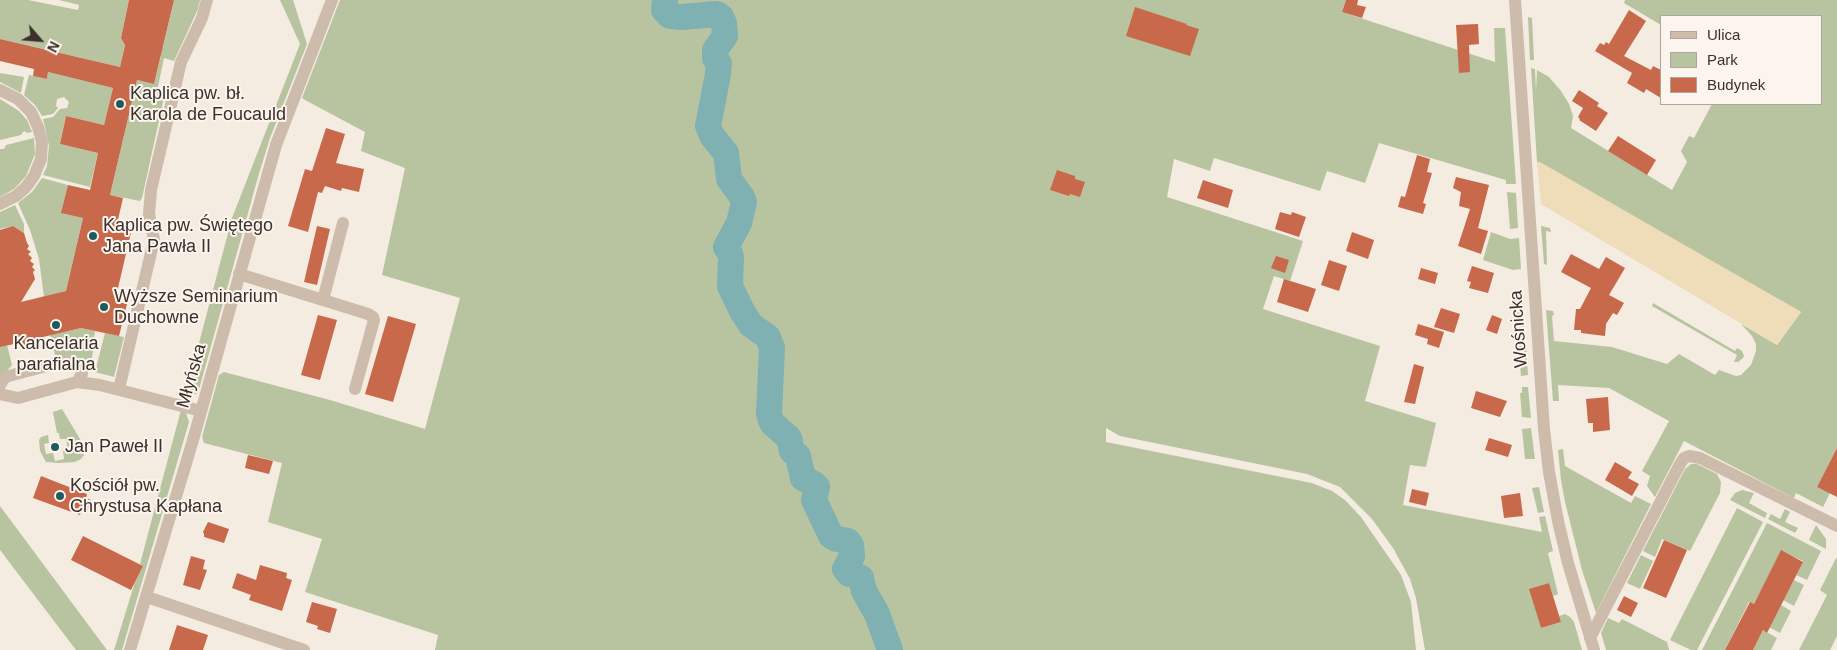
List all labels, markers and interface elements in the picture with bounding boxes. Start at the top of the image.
north arrow [15,15,65,65]
legend [1660,15,1822,105]
text: Ulica [1707,26,1740,43]
text: N [44,39,63,55]
text: Park [1707,51,1738,68]
text: Budynek [1707,76,1765,93]
place label: Kaplica pw. bł. Karola de Foucauld [130,83,286,126]
marker: Kaplica pw. bł. Karola de Foucauld [114,98,126,110]
place label: Kaplica pw. Świętego Jana Pawła II [103,215,273,258]
marker: Kaplica pw. Świętego Jana Pawła II [87,230,99,242]
place label: Wyższe Seminarium Duchowne [114,286,278,328]
street label: Wośnicka [1506,289,1532,369]
marker: Wyższe Seminarium Duchowne [98,301,110,313]
marker: Kancelaria parafialna [50,319,62,331]
place label: Kancelaria parafialna [13,333,99,376]
street label: Młyńska [173,341,211,411]
place label: Jan Paweł II [65,436,163,458]
marker: Jan Paweł II [49,441,61,453]
place label: Kościół pw. Chrystusa Kapłana [70,475,222,518]
marker: Kościół pw. Chrystusa Kapłana [54,490,66,502]

